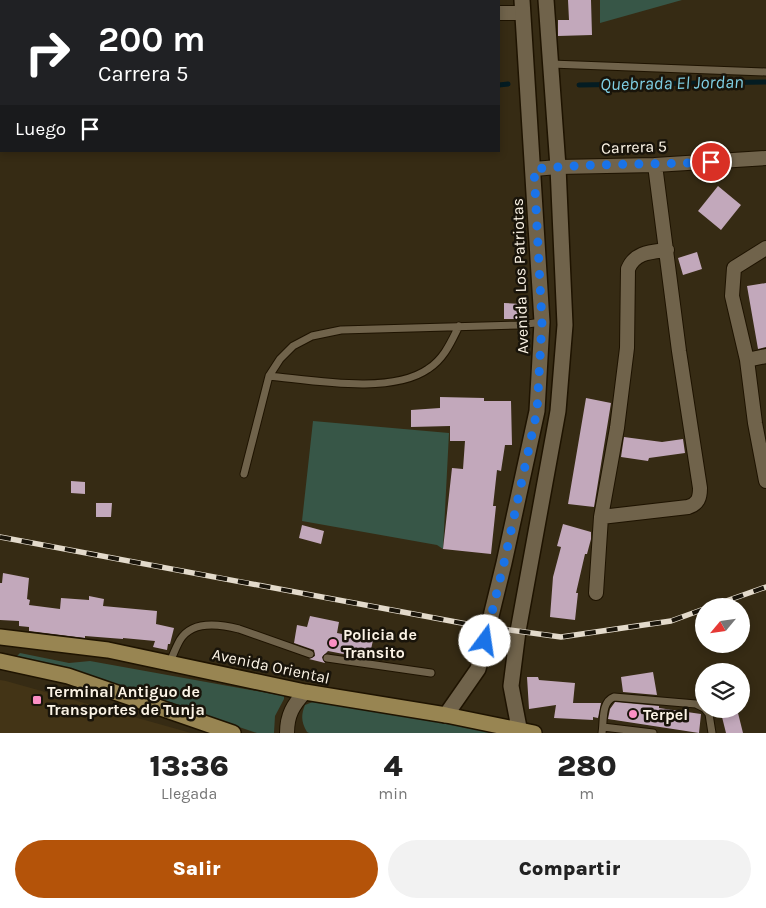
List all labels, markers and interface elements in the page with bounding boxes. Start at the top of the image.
text: 200 m [98,19,206,60]
icon: right [15,20,80,85]
text: Carrera 5 [98,61,189,87]
water label: Quebrada El Jordan [600,71,744,95]
icon: arrive [76,115,104,143]
text: Luego [15,118,66,140]
street label: Carrera 5 [601,136,667,158]
pin [690,141,732,183]
icon: arrive [697,148,725,176]
street label: Avenida Los Patriotas [508,198,532,354]
north arrow [695,598,750,652]
map controls [695,598,750,718]
position arrow [458,614,510,666]
place label: Policia de Transito [343,625,417,662]
marker: Policia de Transito [327,637,339,649]
street label: Avenida Oriental [210,644,332,688]
button: layers [695,663,750,718]
place label: Terminal Antiguo de Transportes de Tunja [47,682,205,719]
marker: Terminal Antiguo de Transportes de Tunja [31,694,43,706]
place label: Terpel [643,705,688,724]
marker: Terpel [627,708,639,720]
text: 13:36 [149,748,229,784]
text: 4 [383,748,402,784]
text: 280 [557,748,617,784]
text: Llegada [161,784,217,803]
text: min [378,784,408,803]
text: m [579,784,594,803]
button: Salir [15,840,378,898]
button: Compartir [388,840,751,898]

